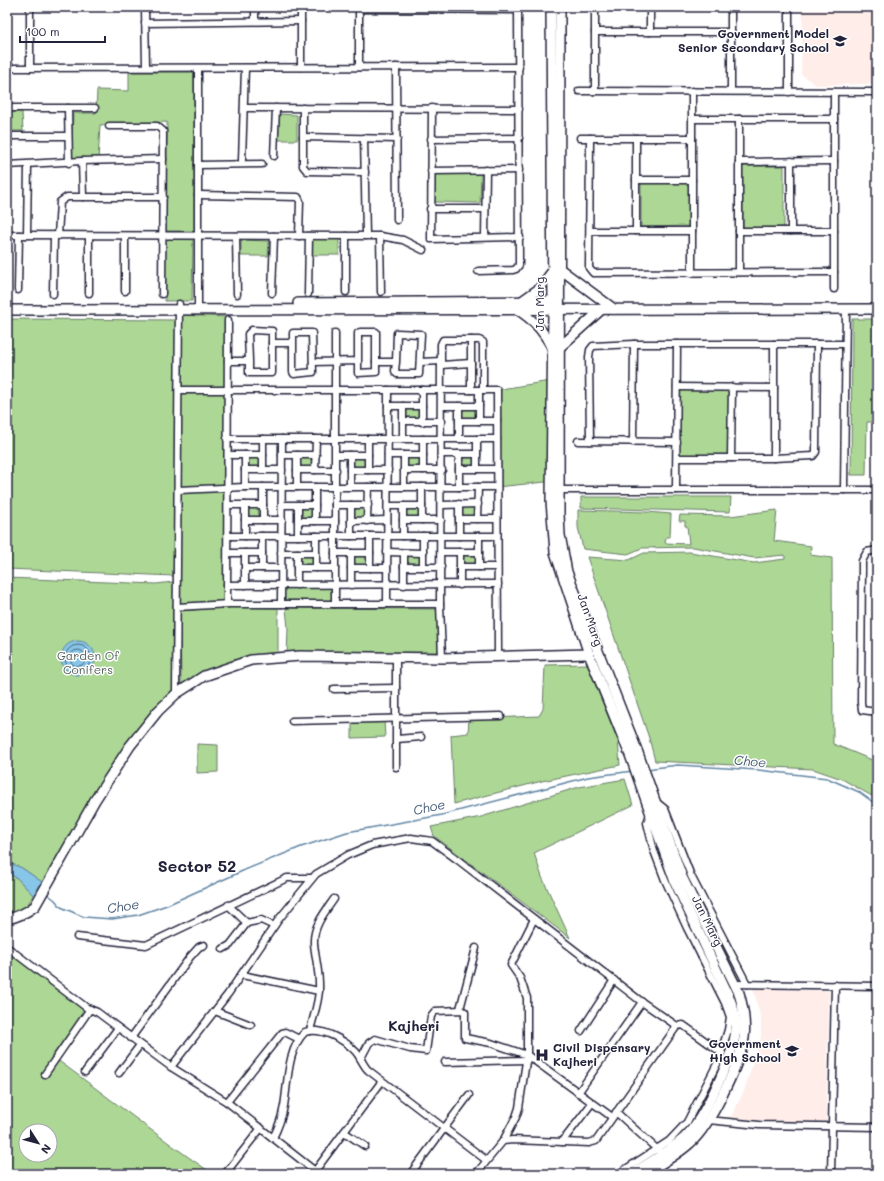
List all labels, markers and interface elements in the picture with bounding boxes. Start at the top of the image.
scale bar [20,18,105,44]
text: 100 m [26,23,60,39]
place label: Government Model Senior Secondary School [678,25,829,55]
school or university icon: Government Model Senior Secondary School [832,33,848,49]
street label: Jan Marg [531,277,547,331]
street label: Jan Marg [574,591,607,648]
park label: Garden Of Conifers [57,647,119,677]
water label: Choe [733,751,767,770]
water label: Choe [411,795,446,818]
district label: Sector 52 [158,855,236,876]
street label: Jan Marg [689,893,727,949]
water label: Choe [106,895,140,916]
district label: Kajheri [388,1016,440,1035]
place label: Government High School [709,1035,781,1065]
place label: Civil Dispensary Kajheri [553,1039,651,1069]
school or university icon: Government High School [784,1043,800,1059]
hospital icon: Civil Dispensary Kajheri [534,1047,550,1063]
north arrow [18,1123,58,1163]
text: N [38,1141,55,1157]

